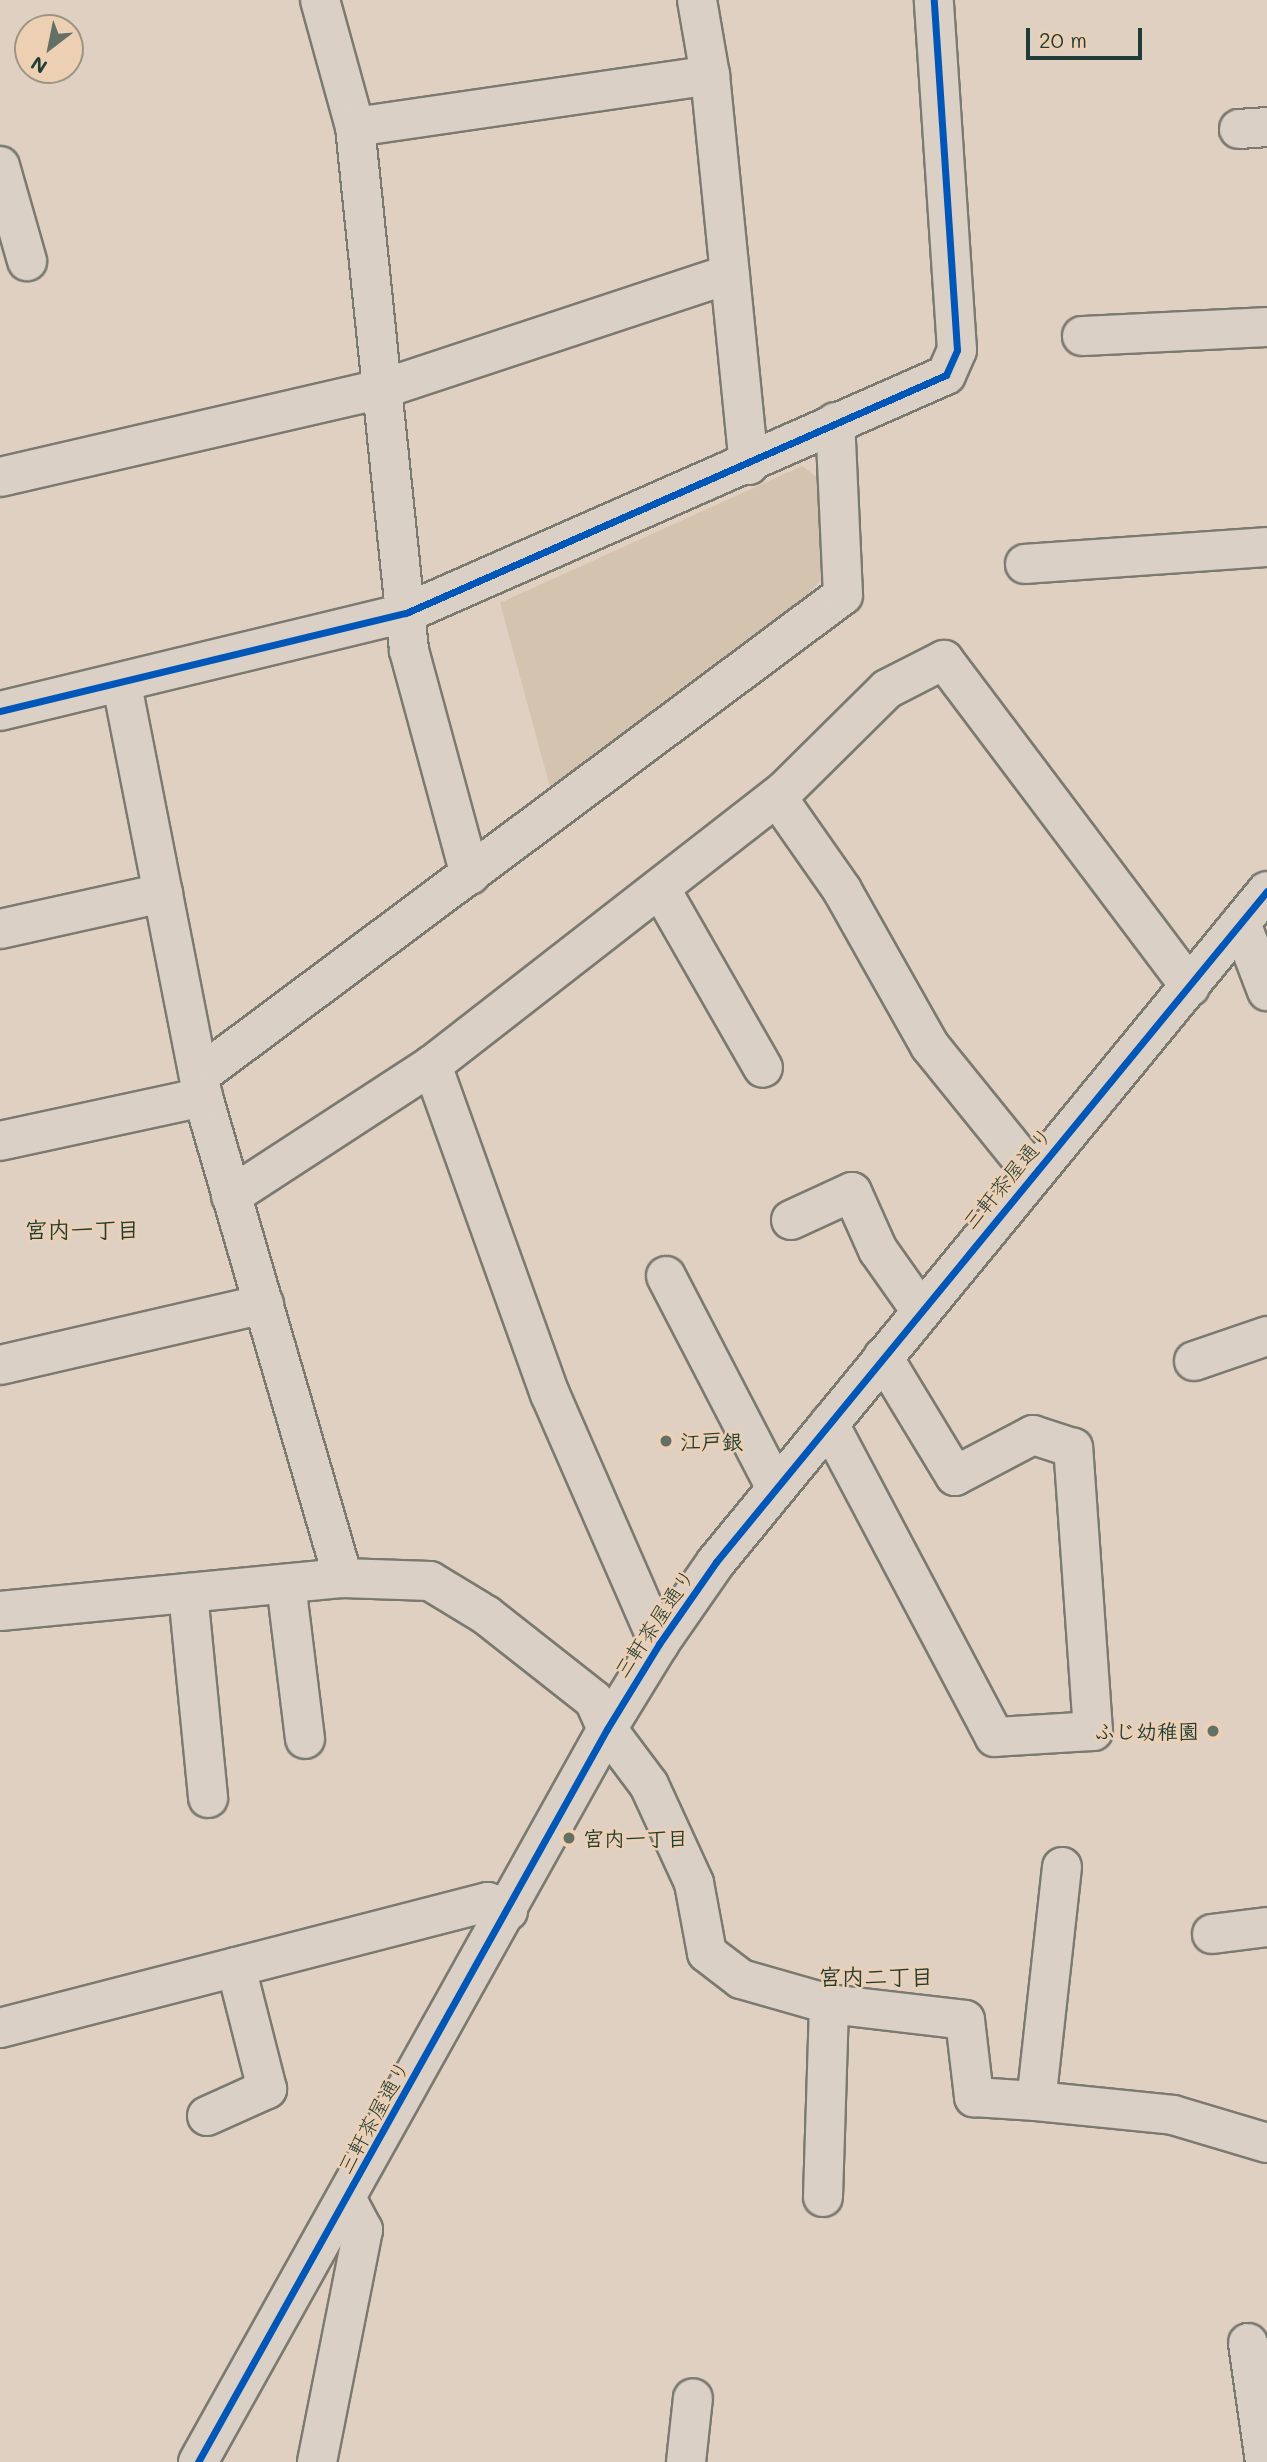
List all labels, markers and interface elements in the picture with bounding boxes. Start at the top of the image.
north arrow [14,14,84,84]
scale bar [1029,14,1144,58]
text: 20 m [1039,26,1087,53]
text: N [26,51,51,80]
street label: 三軒茶屋通り [957,1122,1057,1234]
district label: 宮内一丁目 [25,1215,139,1243]
place label: 江戸銀 [680,1428,743,1454]
marker: 江戸銀 [658,1433,674,1449]
street label: 三軒茶屋通り [608,1564,700,1682]
place label: ふじ幼稚園 [1094,1718,1199,1744]
marker: ふじ幼稚園 [1205,1723,1221,1739]
place label: 宮内一丁目 [583,1825,688,1851]
marker: 宮内一丁目 [561,1830,577,1846]
district label: 宮内二丁目 [819,1962,933,1990]
street label: 三軒茶屋通り [331,2056,415,2178]

